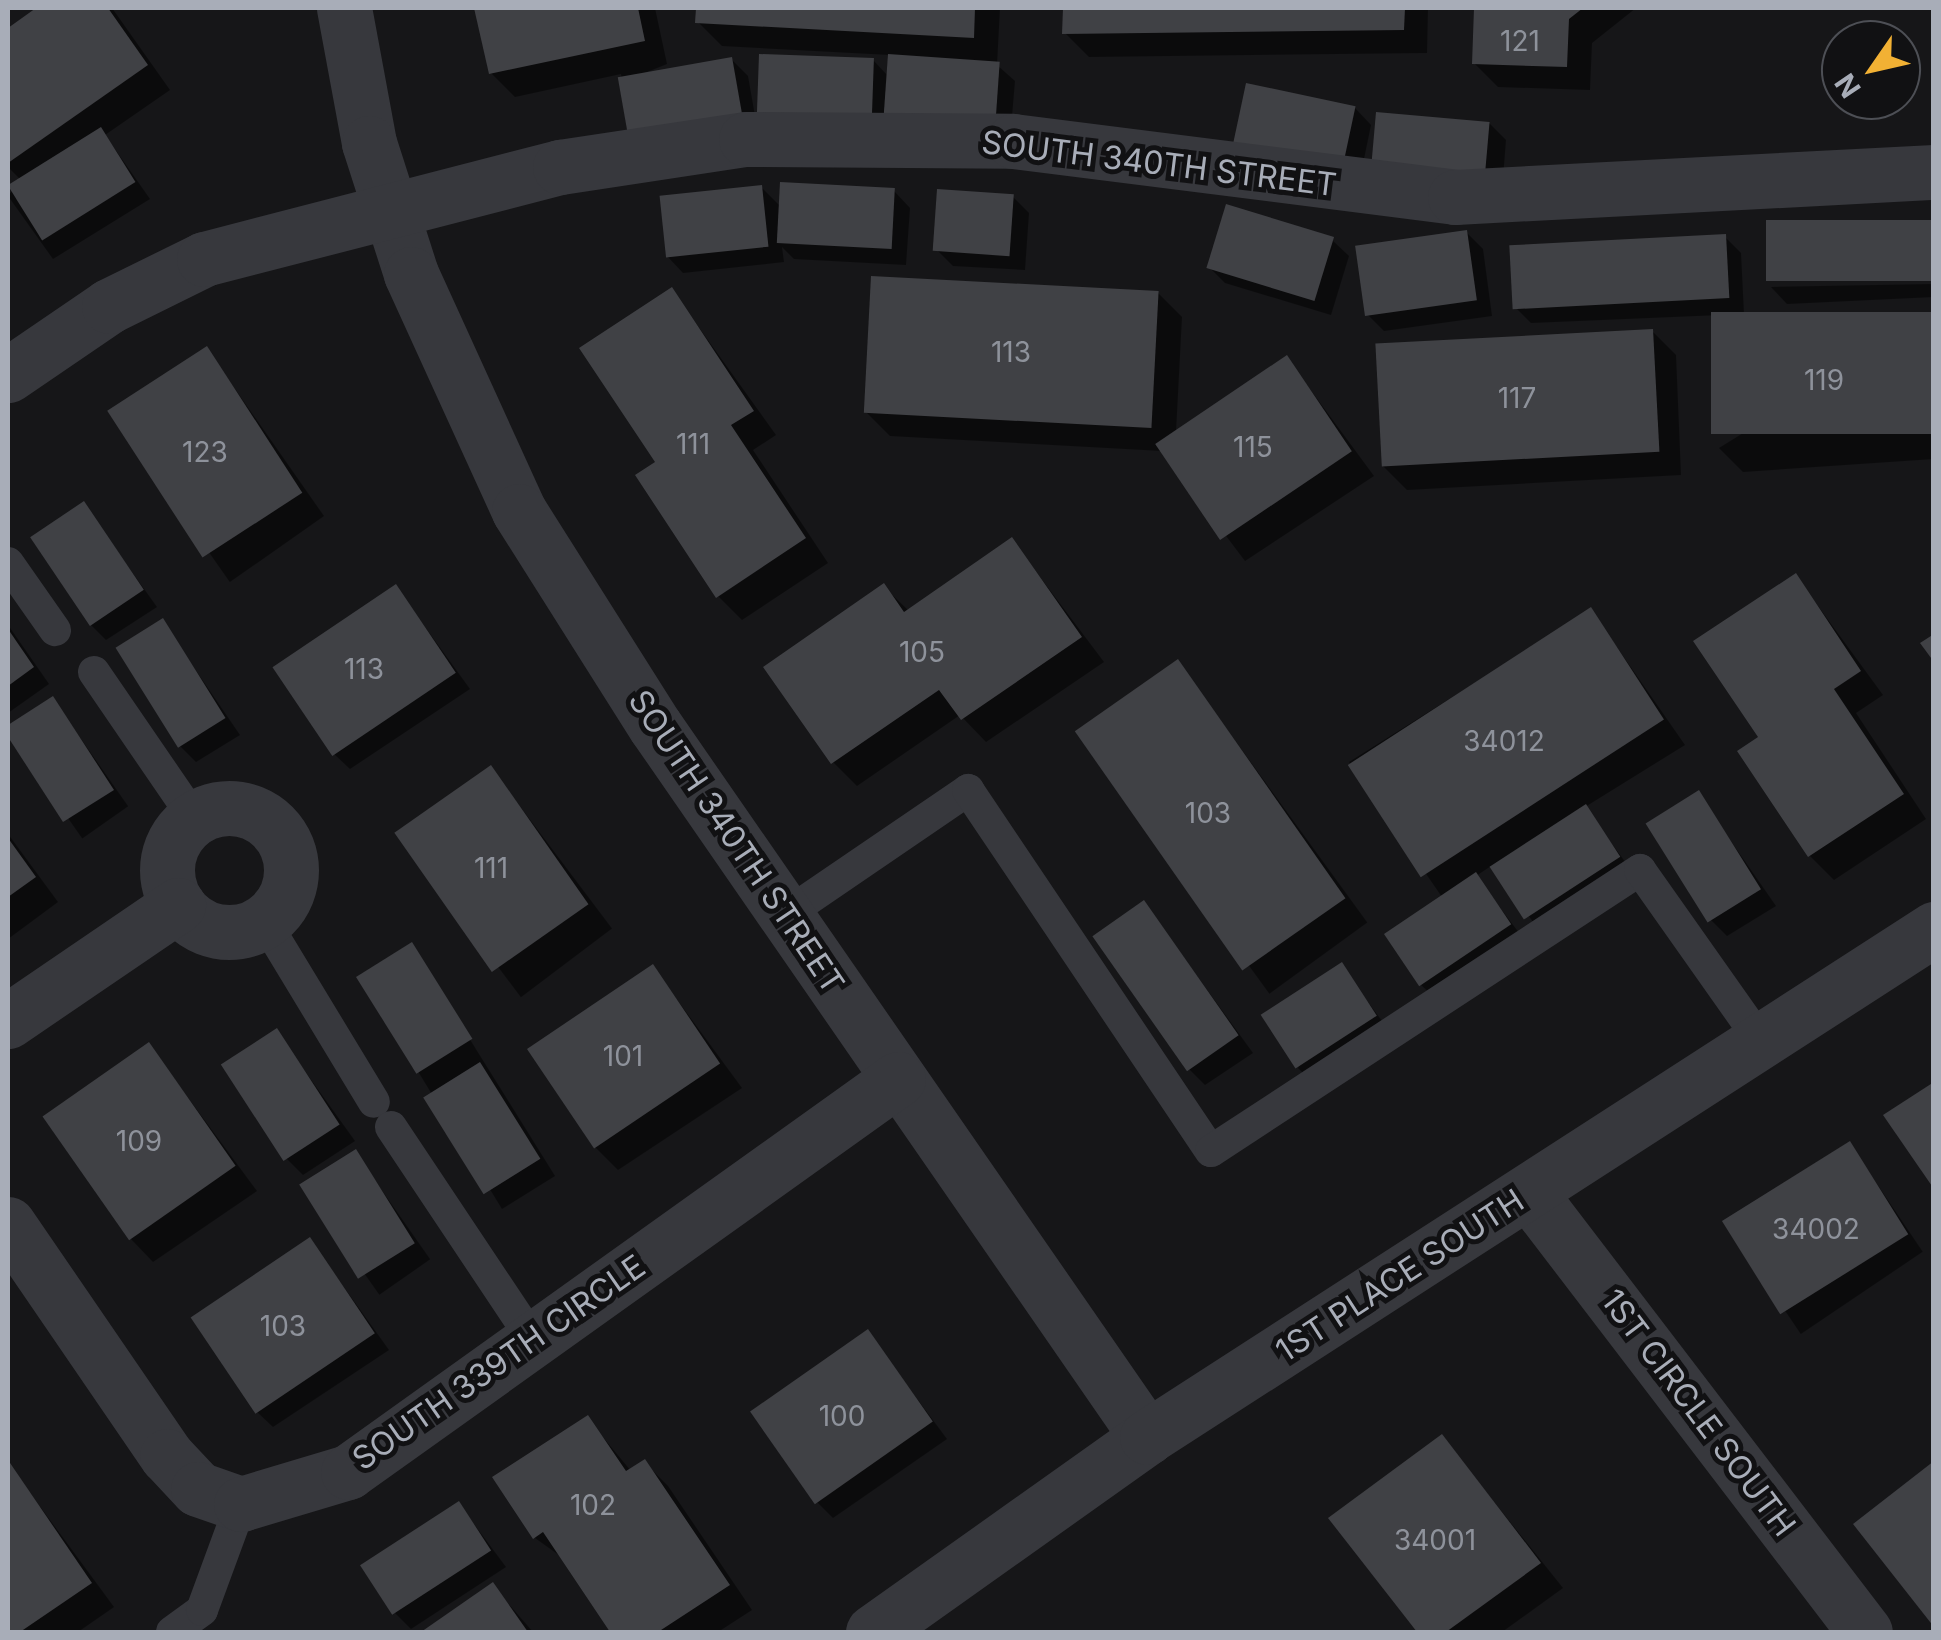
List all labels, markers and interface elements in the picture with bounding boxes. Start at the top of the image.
north arrow [1821,20,1921,120]
house number: 121 [1500,24,1540,58]
text: N [1828,67,1868,104]
street label: SOUTH 340TH STREET [979,123,1339,205]
house number: 113 [991,335,1031,369]
house number: 119 [1804,363,1844,397]
house number: 117 [1498,381,1536,415]
house number: 111 [676,427,710,461]
house number: 115 [1233,430,1273,464]
house number: 123 [182,435,228,469]
house number: 105 [899,635,945,669]
house number: 113 [344,652,384,686]
street label: SOUTH 340TH STREET [620,683,852,1001]
house number: 34012 [1463,724,1545,758]
house number: 103 [1185,796,1231,830]
house number: 111 [474,851,508,885]
house number: 101 [603,1039,643,1073]
house number: 109 [116,1124,162,1158]
street label: 1ST PLACE SOUTH [1269,1182,1531,1370]
house number: 34002 [1772,1212,1860,1246]
street label: SOUTH 339TH CIRCLE [345,1247,653,1479]
street label: 1ST CIRCLE SOUTH [1593,1282,1803,1544]
house number: 103 [260,1309,306,1343]
house number: 100 [819,1399,865,1433]
house number: 102 [570,1488,616,1522]
house number: 34001 [1394,1523,1476,1557]

